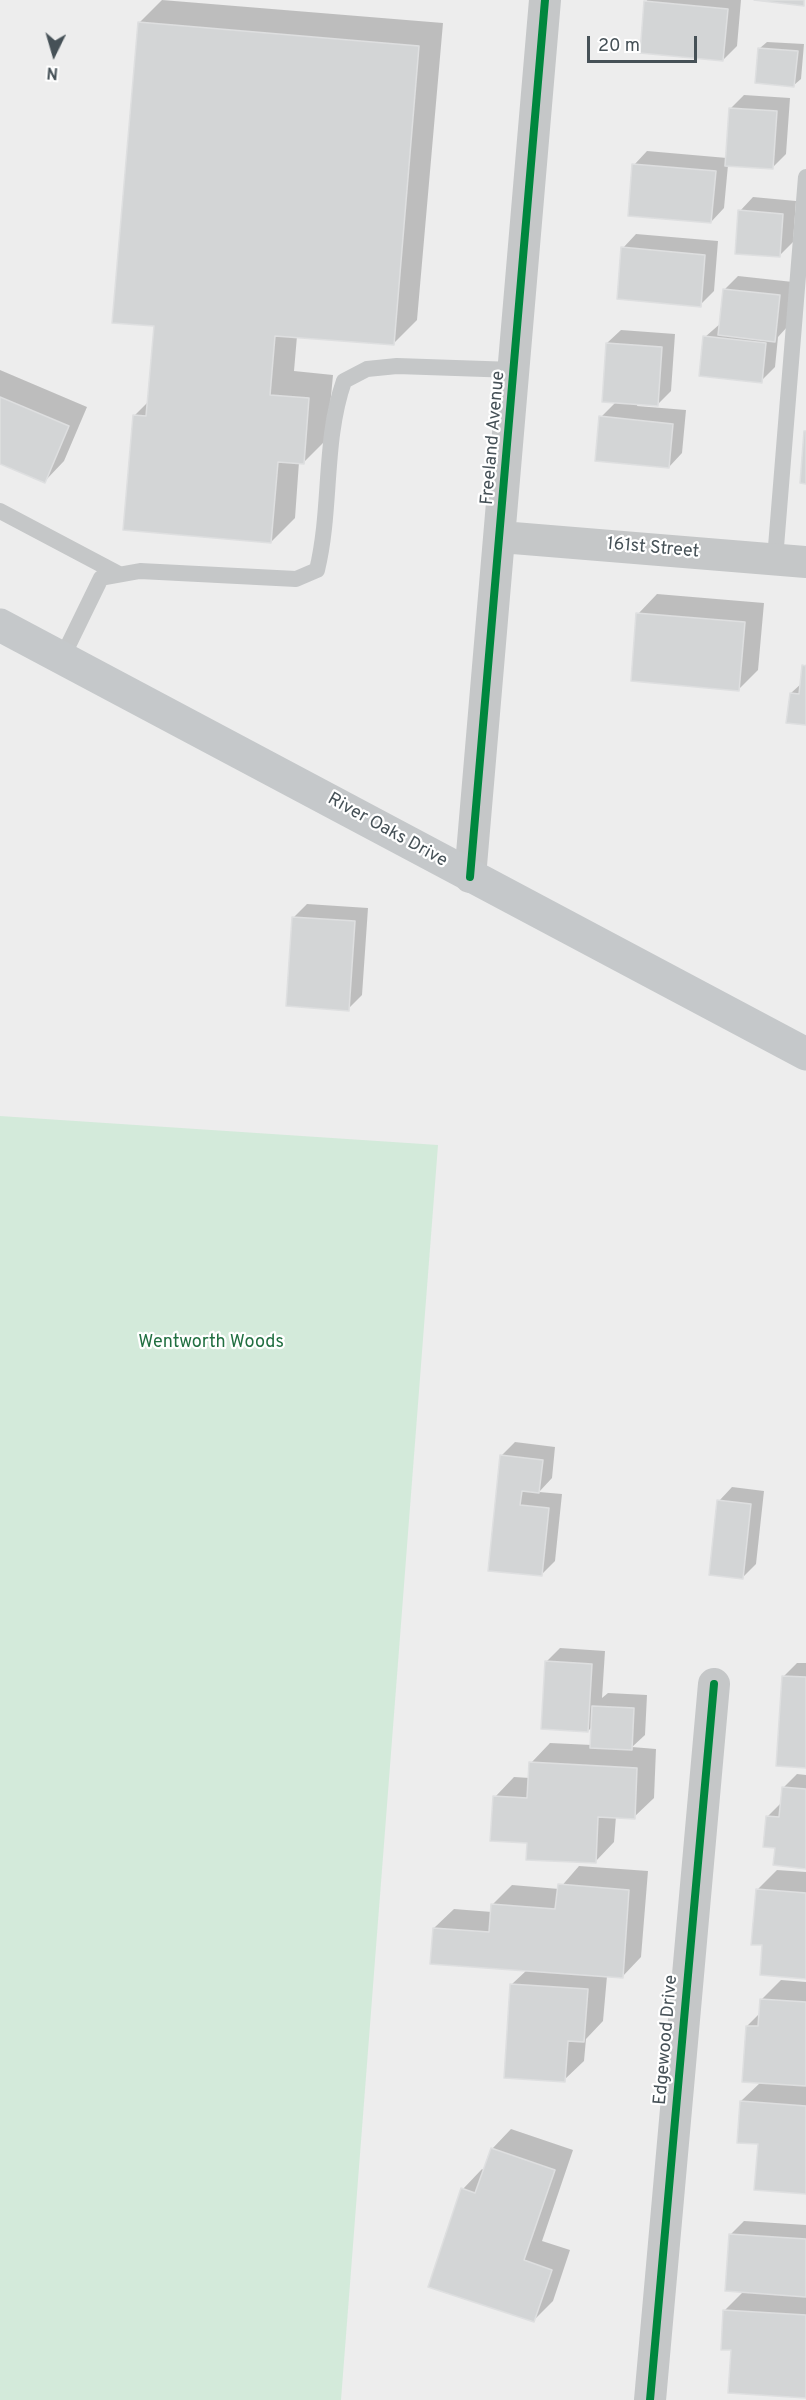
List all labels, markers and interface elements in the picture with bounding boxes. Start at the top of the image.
north arrow [24,24,84,84]
scale bar [590,24,700,62]
text: 20 m [598,35,640,58]
text: N [46,61,59,82]
street label: Freeland Avenue [477,370,511,506]
street label: 161st Street [606,534,700,564]
street label: River Oaks Drive [323,789,451,873]
park label: Wentworth Woods [138,1332,284,1354]
street label: Edgewood Drive [651,1974,683,2106]

